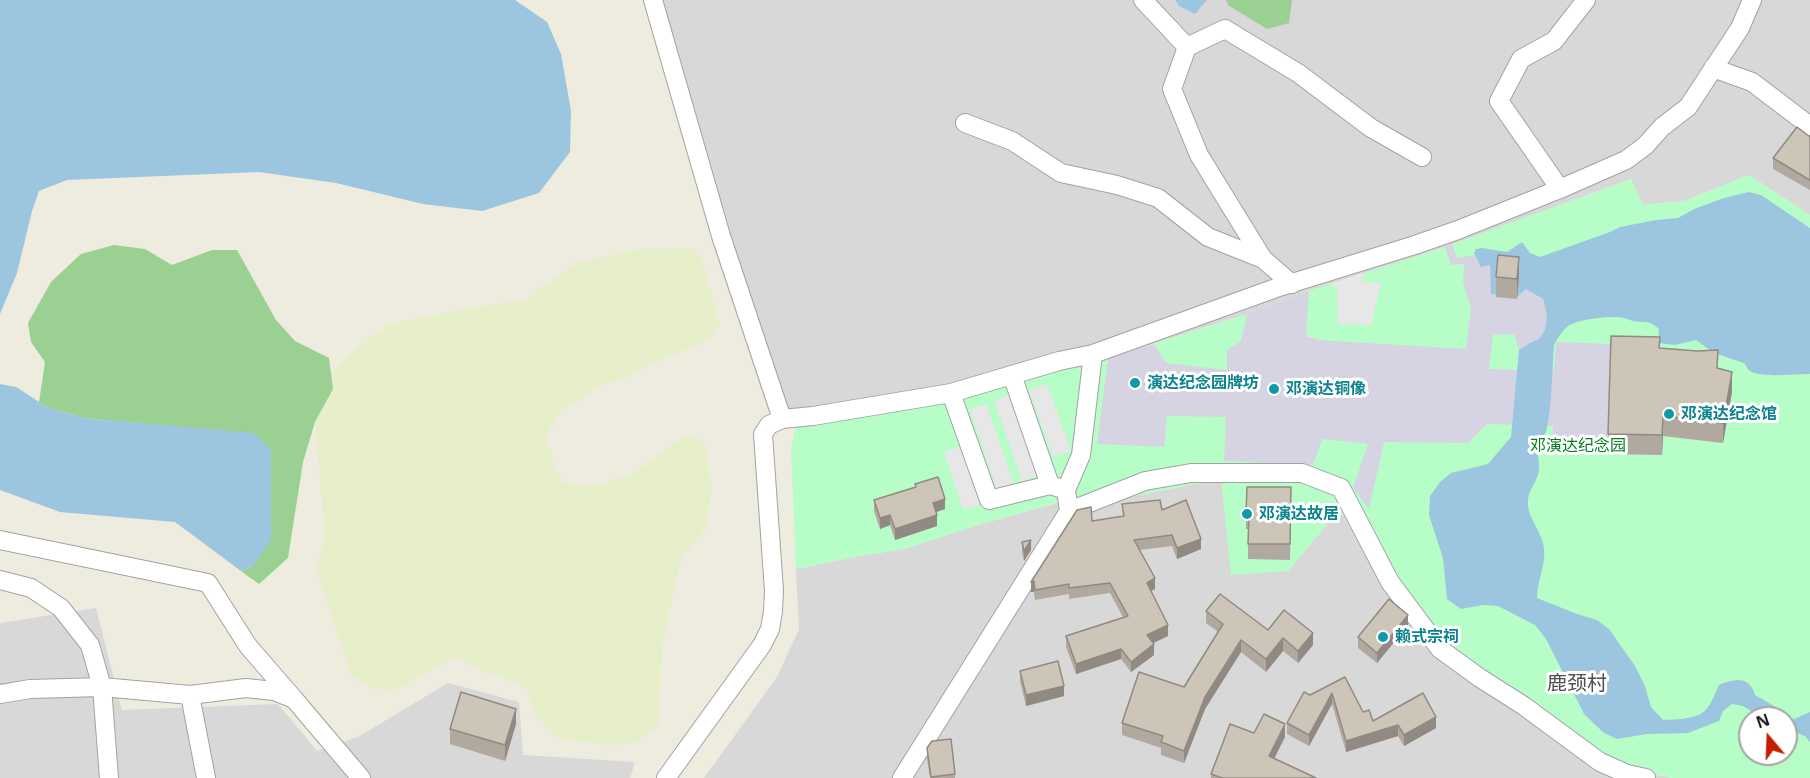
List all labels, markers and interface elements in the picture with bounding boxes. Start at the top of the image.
place label: 演达纪念园牌坊 [1147,373,1259,393]
marker: 演达纪念园牌坊 [1128,376,1142,390]
place label: 邓演达铜像 [1286,379,1366,399]
marker: 邓演达铜像 [1267,382,1281,396]
place label: 邓演达纪念馆 [1681,404,1777,424]
marker: 邓演达纪念馆 [1662,407,1676,421]
park label: 邓演达纪念园 [1530,436,1626,456]
place label: 邓演达故居 [1259,504,1339,524]
marker: 邓演达故居 [1240,507,1254,521]
place label: 赖式宗祠 [1395,627,1459,647]
marker: 赖式宗祠 [1376,630,1390,644]
district label: 鹿颈村 [1547,672,1607,696]
north arrow [1738,706,1798,766]
text: N [1753,708,1773,733]

